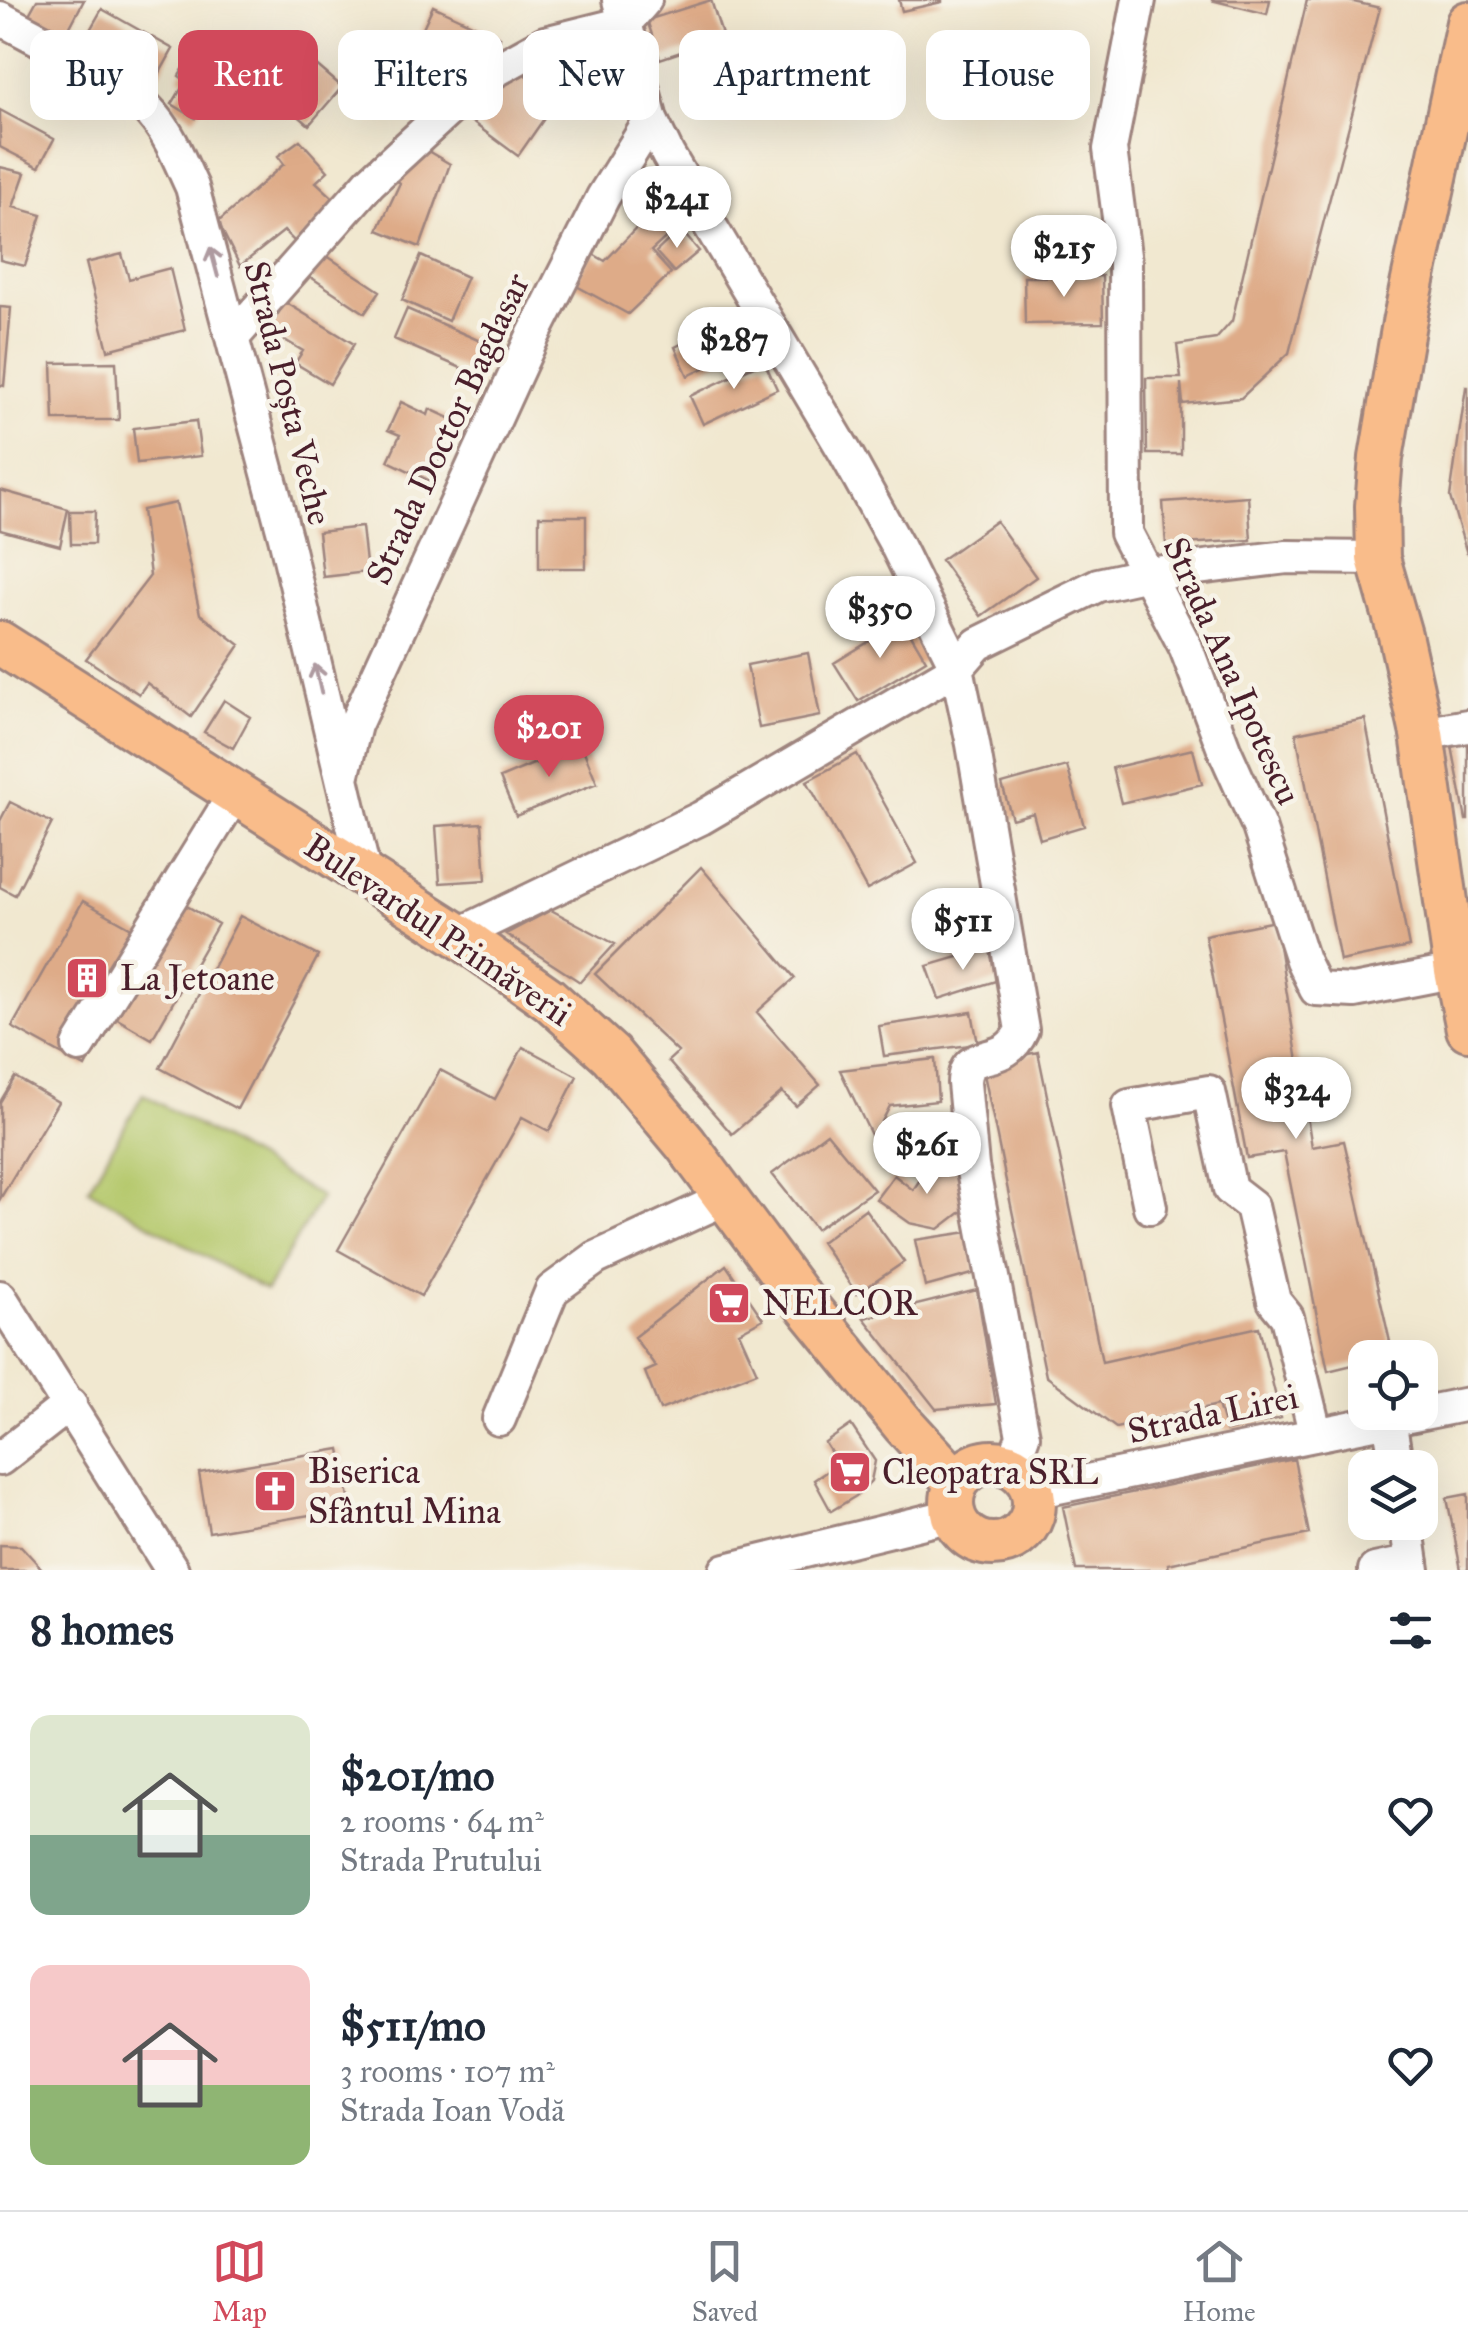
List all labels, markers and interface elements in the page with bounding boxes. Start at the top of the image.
chip: Buy [30,30,158,120]
chip: Rent [178,30,318,120]
chip: Filters [338,30,503,120]
chip: New [523,30,659,120]
chip: Apartment [679,30,906,120]
chip: House [926,30,1090,120]
pin: $241 [618,166,736,251]
text: $241 [644,179,710,218]
pin: $215 [1005,215,1123,300]
text: $215 [1033,228,1095,267]
one-way arrow [203,247,222,278]
street label: Strada Poșta Veche [234,257,342,529]
street label: Strada Doctor Bagdasar [357,266,539,592]
pin: $287 [675,307,793,392]
text: $287 [699,320,769,359]
street label: Strada Ana Ipotescu [1154,531,1310,811]
pin: $350 [821,576,939,661]
text: $350 [847,589,913,628]
one-way arrow [308,664,326,696]
pin: $201 [490,695,608,780]
text: $201 [516,708,582,747]
street label: Bulevardul Primăverii [296,825,580,1036]
pin: $511 [904,888,1022,973]
text: $511 [933,901,993,940]
building icon: La Jetoane [64,955,110,1001]
place label: La Jetoane [120,957,275,1000]
pin: $324 [1237,1057,1355,1142]
text: $324 [1263,1070,1329,1109]
pin: $261 [868,1112,986,1197]
text: $261 [895,1125,959,1164]
supermarket icon: NELCOR [706,1280,752,1326]
place label: NELCOR [762,1282,919,1325]
map controls [1348,1340,1438,1540]
button: locate [1348,1340,1438,1430]
street label: Strada Lirei [1124,1375,1302,1453]
supermarket icon: Cleopatra SRL [827,1449,873,1495]
place label: Biserica Sfântul Mina [308,1450,501,1533]
button: layers [1348,1450,1438,1540]
place label: Cleopatra SRL [882,1451,1099,1494]
church icon: Biserica Sfântul Mina [252,1468,298,1514]
icon: filters [1383,1603,1438,1658]
text: 8 homes [30,1604,174,1656]
text: $201/mo [340,1750,495,1802]
icon: home [110,1755,230,1875]
icon: heart [1383,1788,1438,1843]
text: 2 rooms · 64 m² [340,1802,544,1841]
text: Strada Prutului [340,1841,542,1880]
text: $511/mo [340,2000,486,2052]
icon: home [110,2005,230,2125]
icon: heart [1383,2038,1438,2093]
text: 3 rooms · 107 m² [340,2052,555,2091]
text: Strada Ioan Vodă [340,2091,565,2130]
tab: Map [212,2234,267,2329]
tab: Saved [692,2234,758,2329]
tab: Home [1183,2234,1256,2329]

